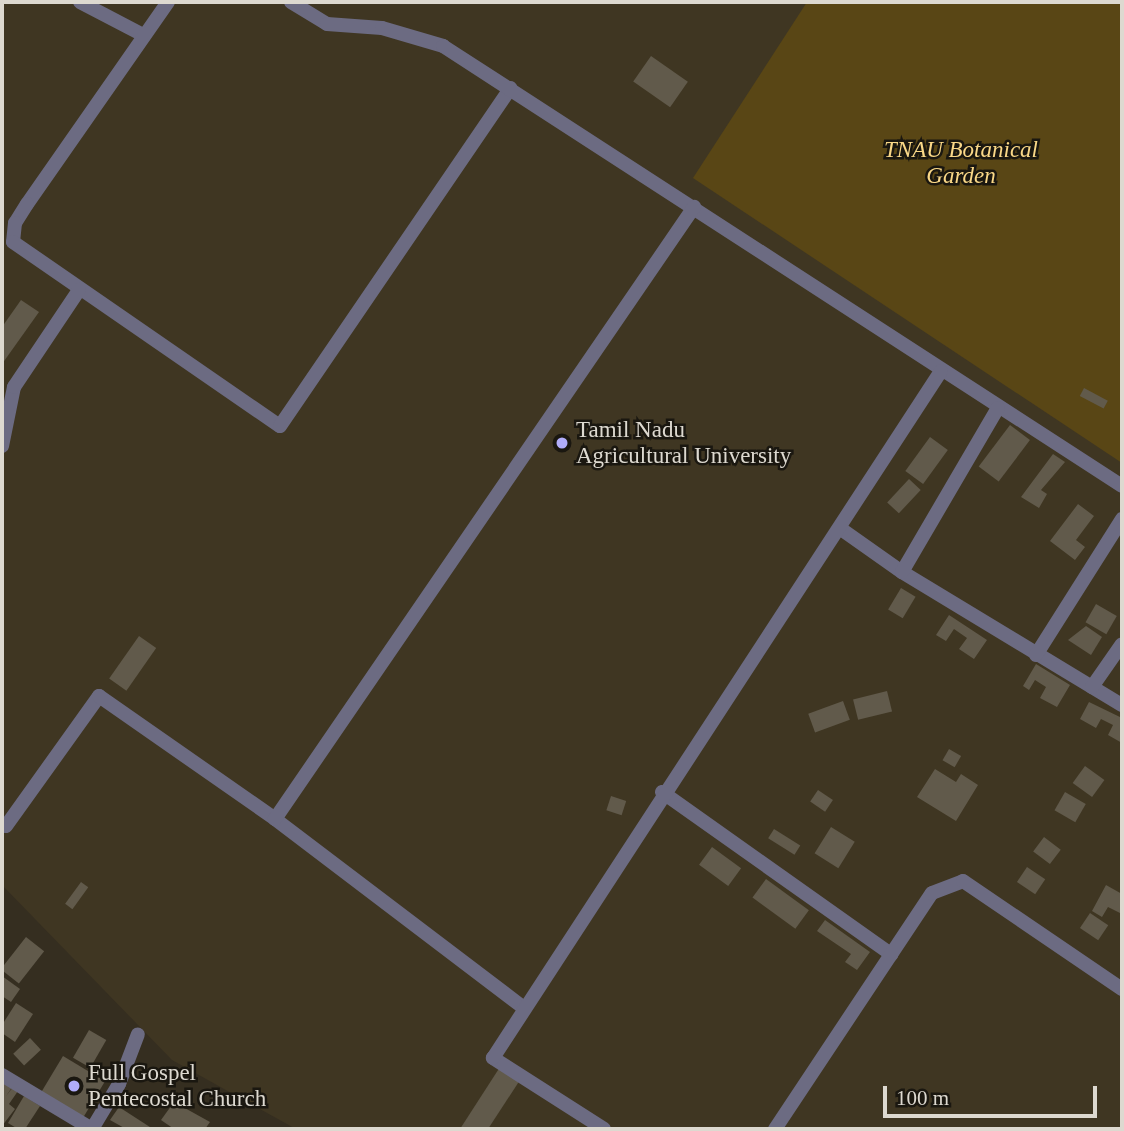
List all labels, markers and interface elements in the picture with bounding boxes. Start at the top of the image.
park label: TNAU Botanical Garden [877,136,1045,190]
place label: Tamil Nadu Agricultural University [576,416,816,470]
marker: Tamil Nadu Agricultural University [554,435,570,451]
place label: Full Gospel Pentecostal Church [88,1059,297,1113]
scale bar [886,1072,1100,1116]
marker: Full Gospel Pentecostal Church [66,1078,82,1094]
text: 100 m [896,1086,949,1110]

